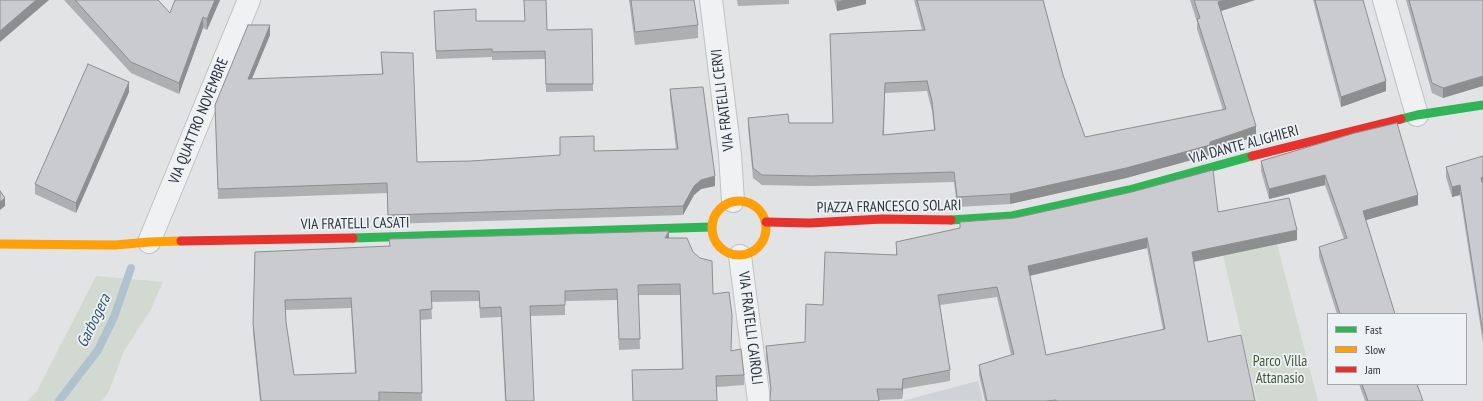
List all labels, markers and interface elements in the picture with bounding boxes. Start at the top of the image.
street label: VIA FRATELLI CERVI [708,48,738,152]
street label: VIA QUATTRO NOVEMBRE [165,55,233,187]
street label: VIA DANTE ALIGHIERI [1187,122,1301,168]
street label: PIAZZA FRANCESCO SOLARI [816,197,962,217]
street label: VIA FRATELLI CASATI [300,214,410,234]
street label: VIA FRATELLI CAIROLI [734,270,766,386]
water label: Garbogera [73,291,115,351]
legend [1327,313,1467,385]
text: Fast [1365,322,1382,337]
text: Slow [1365,342,1385,357]
park label: Parco Villa Attanasio [1253,353,1307,388]
text: Jam [1365,362,1381,377]

